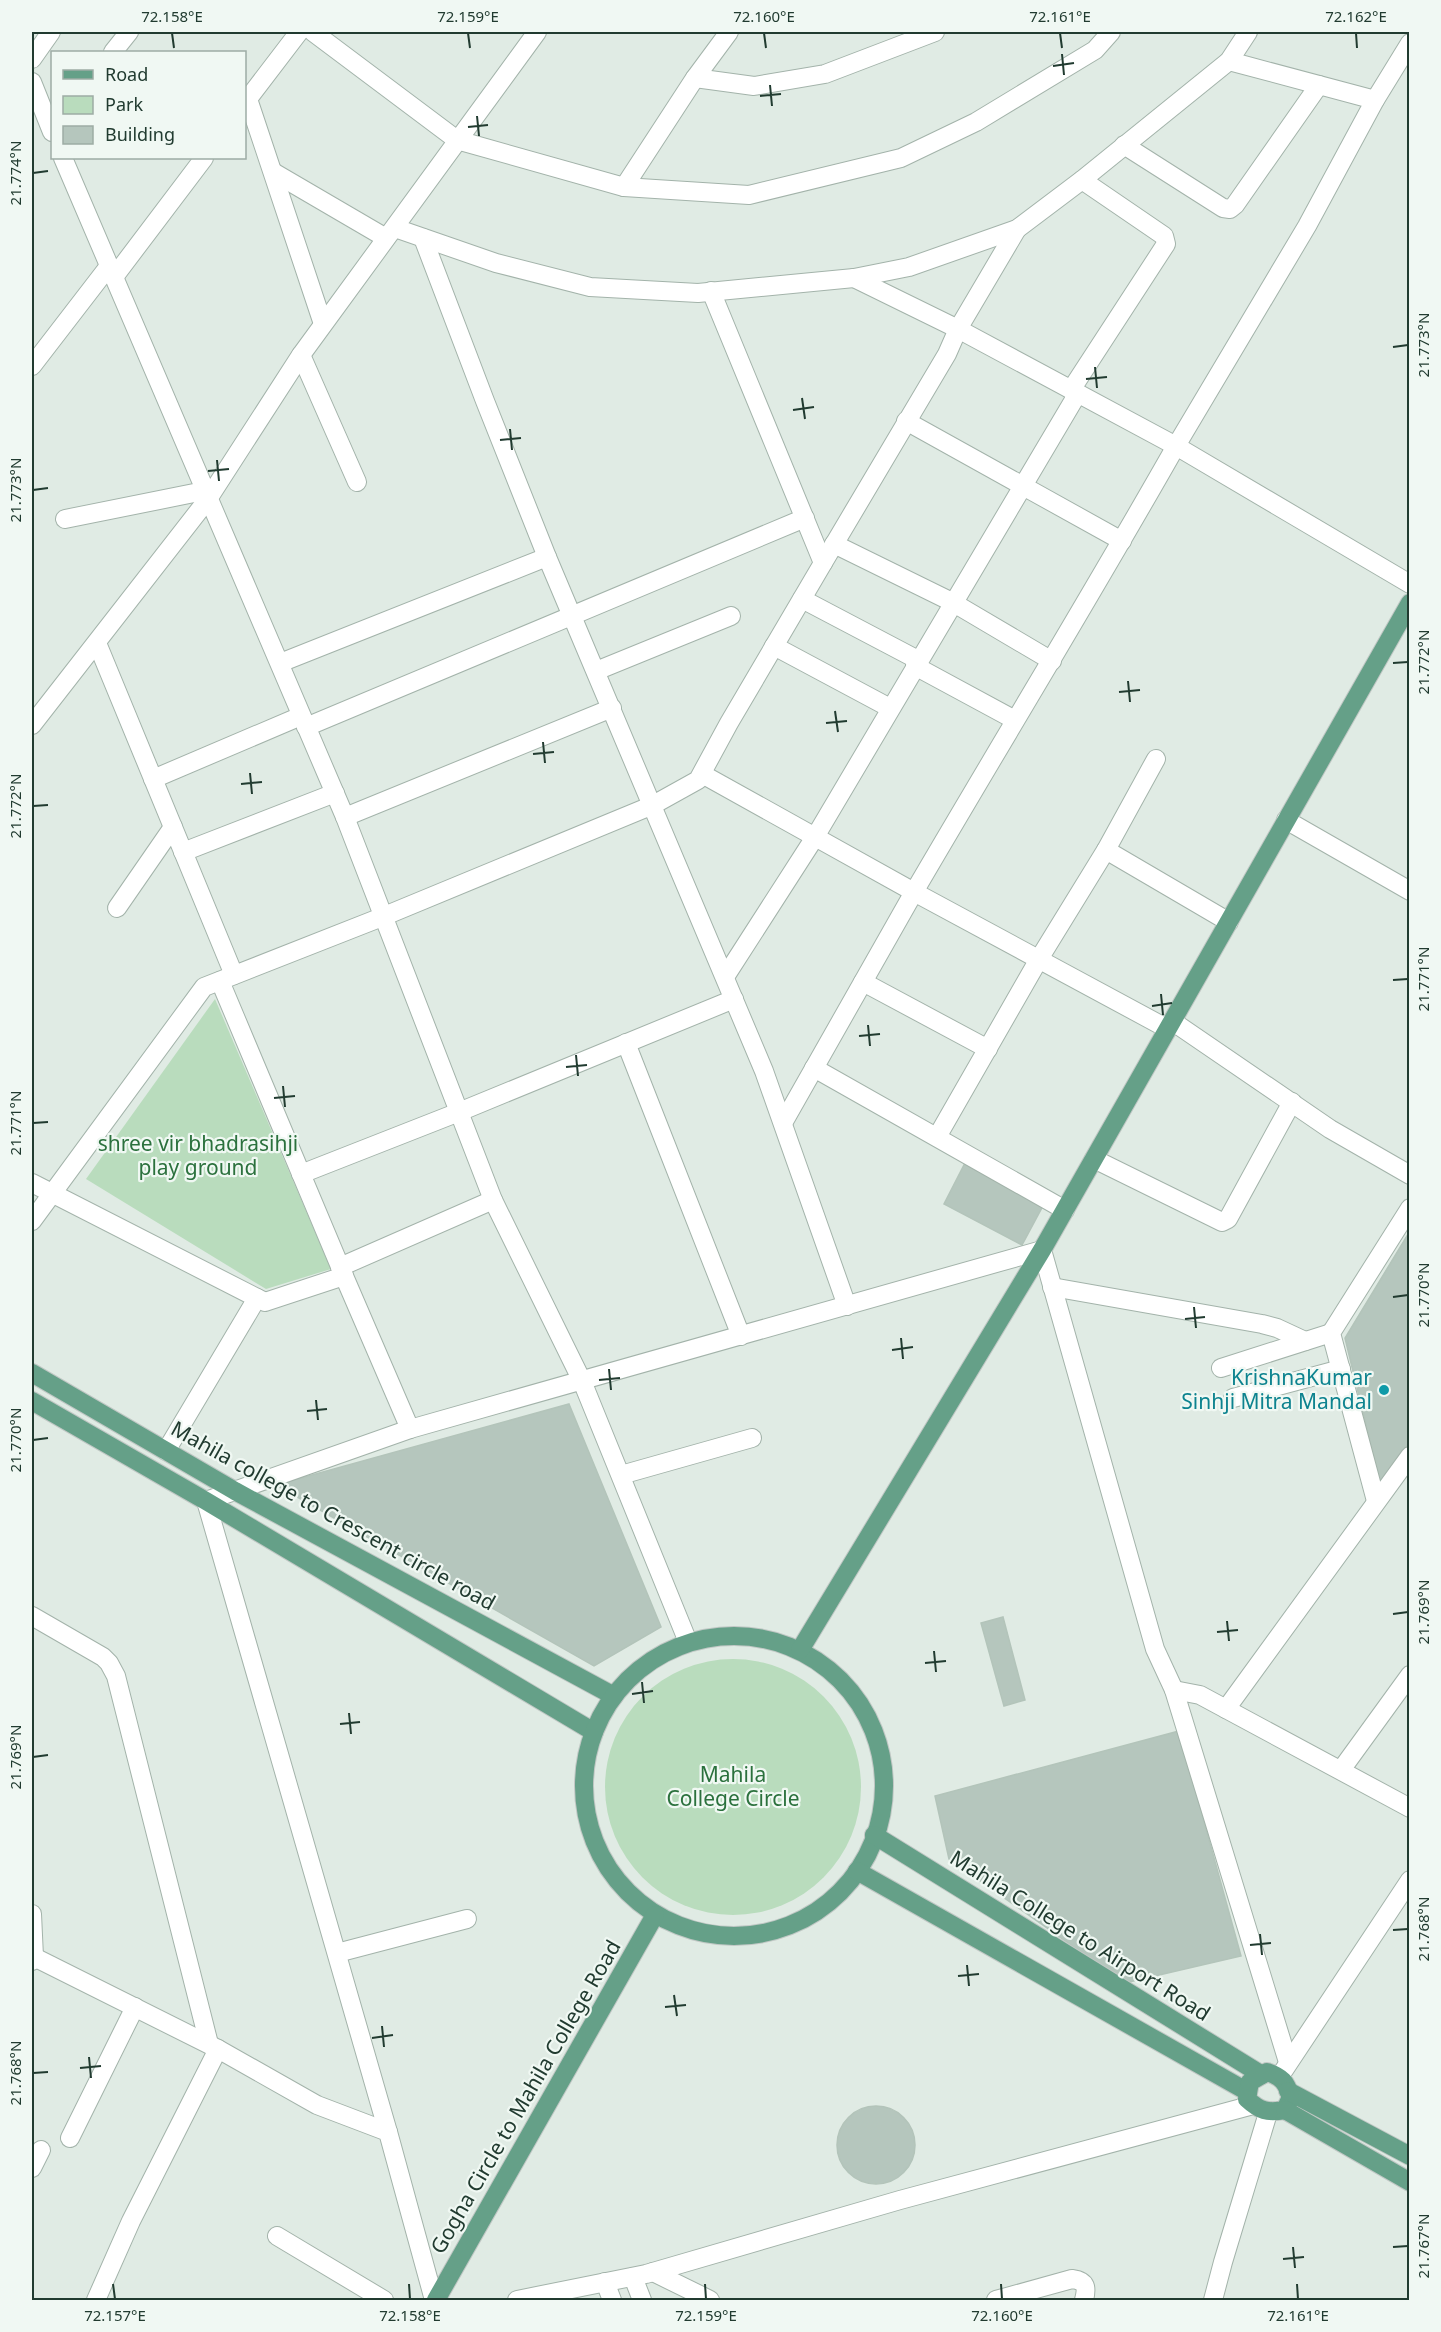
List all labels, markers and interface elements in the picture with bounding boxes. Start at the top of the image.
text: 72.158°E [141,6,203,26]
text: 72.159°E [437,6,499,26]
text: 72.160°E [733,6,795,26]
text: 72.161°E [1029,6,1091,26]
text: 72.162°E [1325,6,1387,26]
legend [51,51,246,159]
text: Road [105,62,148,86]
text: Park [105,92,143,116]
text: Building [105,122,175,146]
text: 21.774°N [5,141,25,205]
text: 21.773°N [1413,313,1433,377]
text: 21.773°N [5,458,25,522]
text: 21.772°N [1413,630,1433,694]
text: 21.772°N [5,774,25,838]
text: 21.771°N [1413,947,1433,1011]
text: 21.771°N [5,1091,25,1155]
park label: shree vir bhadrasihji play ground [98,1129,298,1181]
text: 21.770°N [1413,1263,1433,1327]
place label: KrishnaKumar Sinhji Mitra Mandal [1181,1363,1372,1415]
marker: KrishnaKumar Sinhji Mitra Mandal [1377,1383,1391,1397]
text: 21.770°N [5,1408,25,1472]
street label: Mahila college to Crescent circle road [166,1414,501,1616]
text: 21.769°N [1413,1580,1433,1644]
text: 21.769°N [5,1725,25,1789]
park label: Mahila College Circle [666,1760,800,1812]
street label: Mahila College to Airport Road [945,1843,1216,2027]
text: 21.768°N [1413,1897,1433,1961]
street label: Gogha Circle to Mahila College Road [424,1935,627,2258]
text: 21.768°N [5,2041,25,2105]
text: 21.767°N [1413,2214,1433,2278]
text: 72.157°E [84,2305,146,2325]
text: 72.158°E [379,2305,441,2325]
text: 72.159°E [675,2305,737,2325]
text: 72.160°E [971,2305,1033,2325]
text: 72.161°E [1267,2305,1329,2325]

